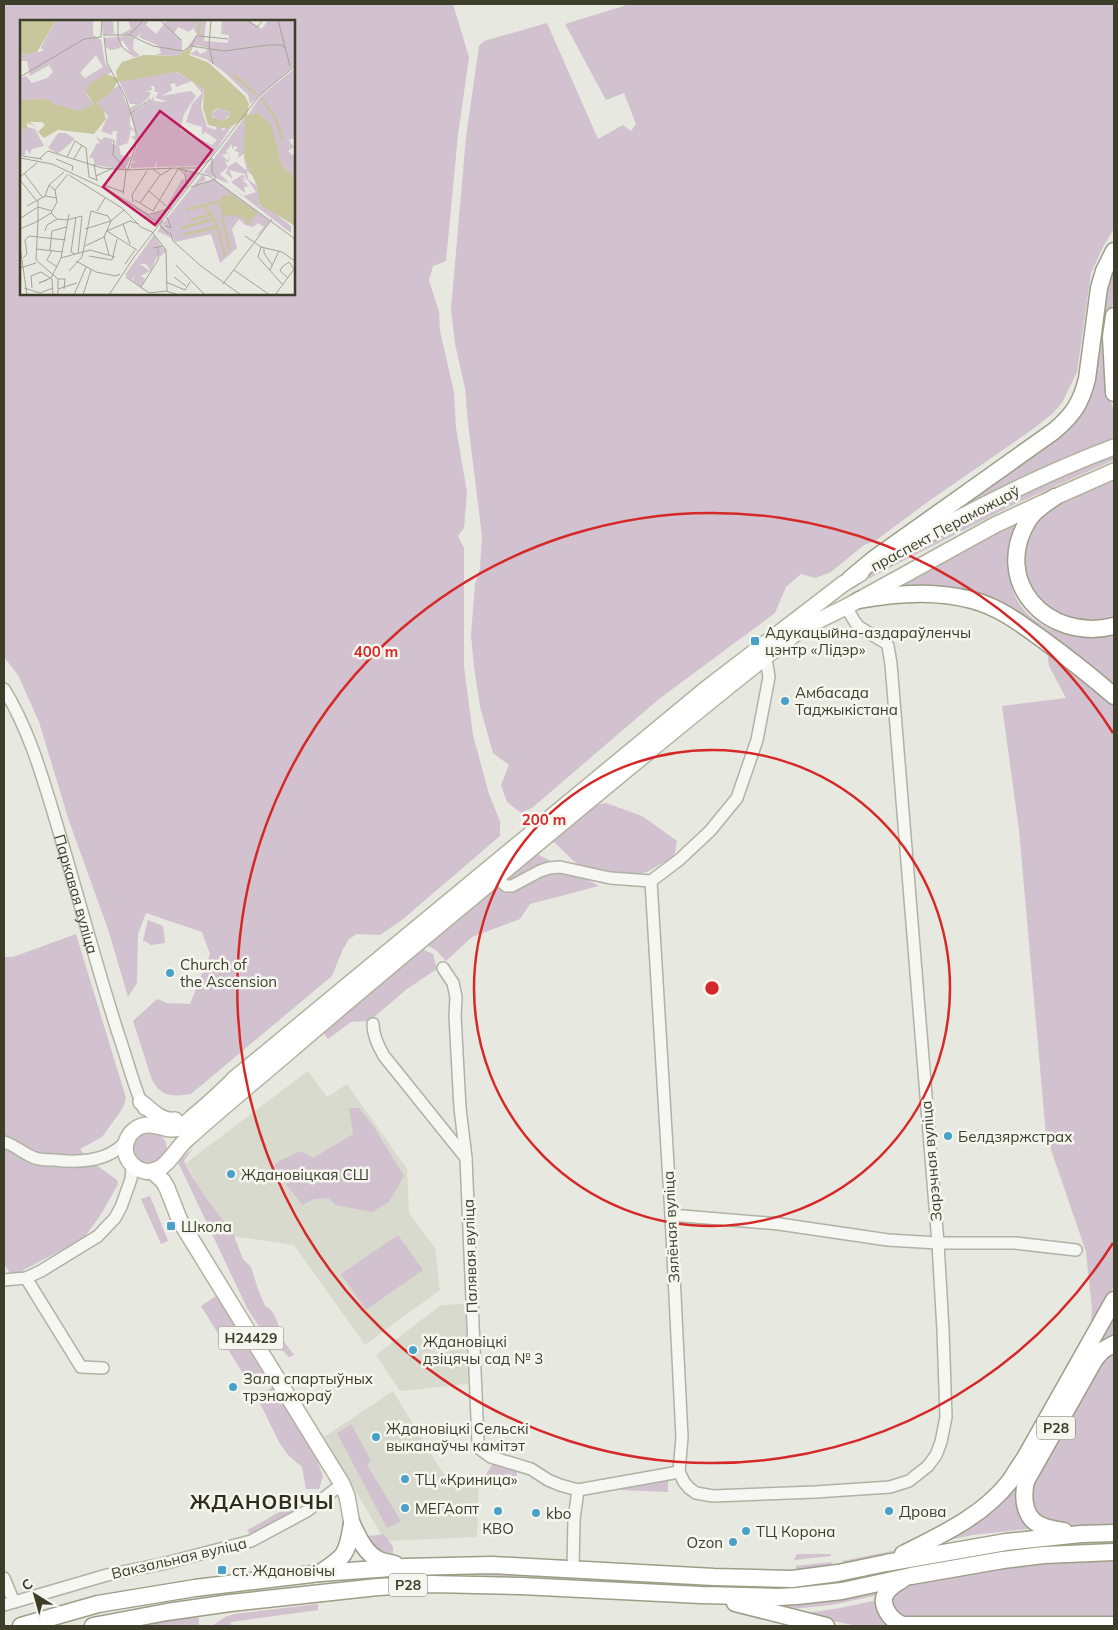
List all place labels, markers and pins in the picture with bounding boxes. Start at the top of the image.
place label: Адукацыйна-аздараўленчы цэнтр «Лідэр» [765,623,971,659]
marker: Адукацыйна-аздараўленчы цэнтр «Лідэр» [749,635,761,647]
place label: Амбасада Таджыкістана [795,683,898,719]
marker: Амбасада Таджыкістана [779,695,791,707]
place label: Church of the Ascension [180,955,277,991]
marker: Church of the Ascension [164,967,176,979]
centre of rings [703,979,721,997]
place label: Белдзяржстрах [958,1127,1072,1146]
marker: Белдзяржстрах [942,1130,954,1142]
place label: Ждановіцкая СШ [241,1165,369,1184]
marker: Ждановіцкая СШ [225,1168,237,1180]
place label: Школа [181,1217,232,1236]
marker: Школа [165,1220,177,1232]
place label: Ждановіцкі дзіцячы сад № 3 [423,1332,543,1368]
marker: Ждановіцкі дзіцячы сад № 3 [407,1344,419,1356]
place label: Зала спартыўных трэнажораў [243,1369,373,1405]
marker: Зала спартыўных трэнажораў [227,1381,239,1393]
place label: Ждановіцкі Сельскі выканаўчы камітэт [386,1419,529,1455]
marker: Ждановіцкі Сельскі выканаўчы камітэт [370,1431,382,1443]
place label: ТЦ «Криница» [415,1470,518,1489]
marker: ТЦ «Криница» [399,1473,411,1485]
place label: МЕГАопт [415,1499,479,1518]
marker: МЕГАопт [399,1502,411,1514]
place label: Дрова [899,1502,946,1521]
place label: kbo [546,1504,571,1523]
marker: КВО [492,1505,504,1517]
marker: Дрова [883,1505,895,1517]
marker: kbo [530,1507,542,1519]
place label: КВО [482,1519,514,1538]
place label: ТЦ Корона [756,1522,836,1541]
marker: ТЦ Корона [740,1525,752,1537]
place label: Ozon [686,1533,723,1552]
marker: Ozon [727,1536,739,1548]
place label: ст. Ждановічы [232,1561,335,1580]
marker: ст. Ждановічы [216,1564,228,1576]

